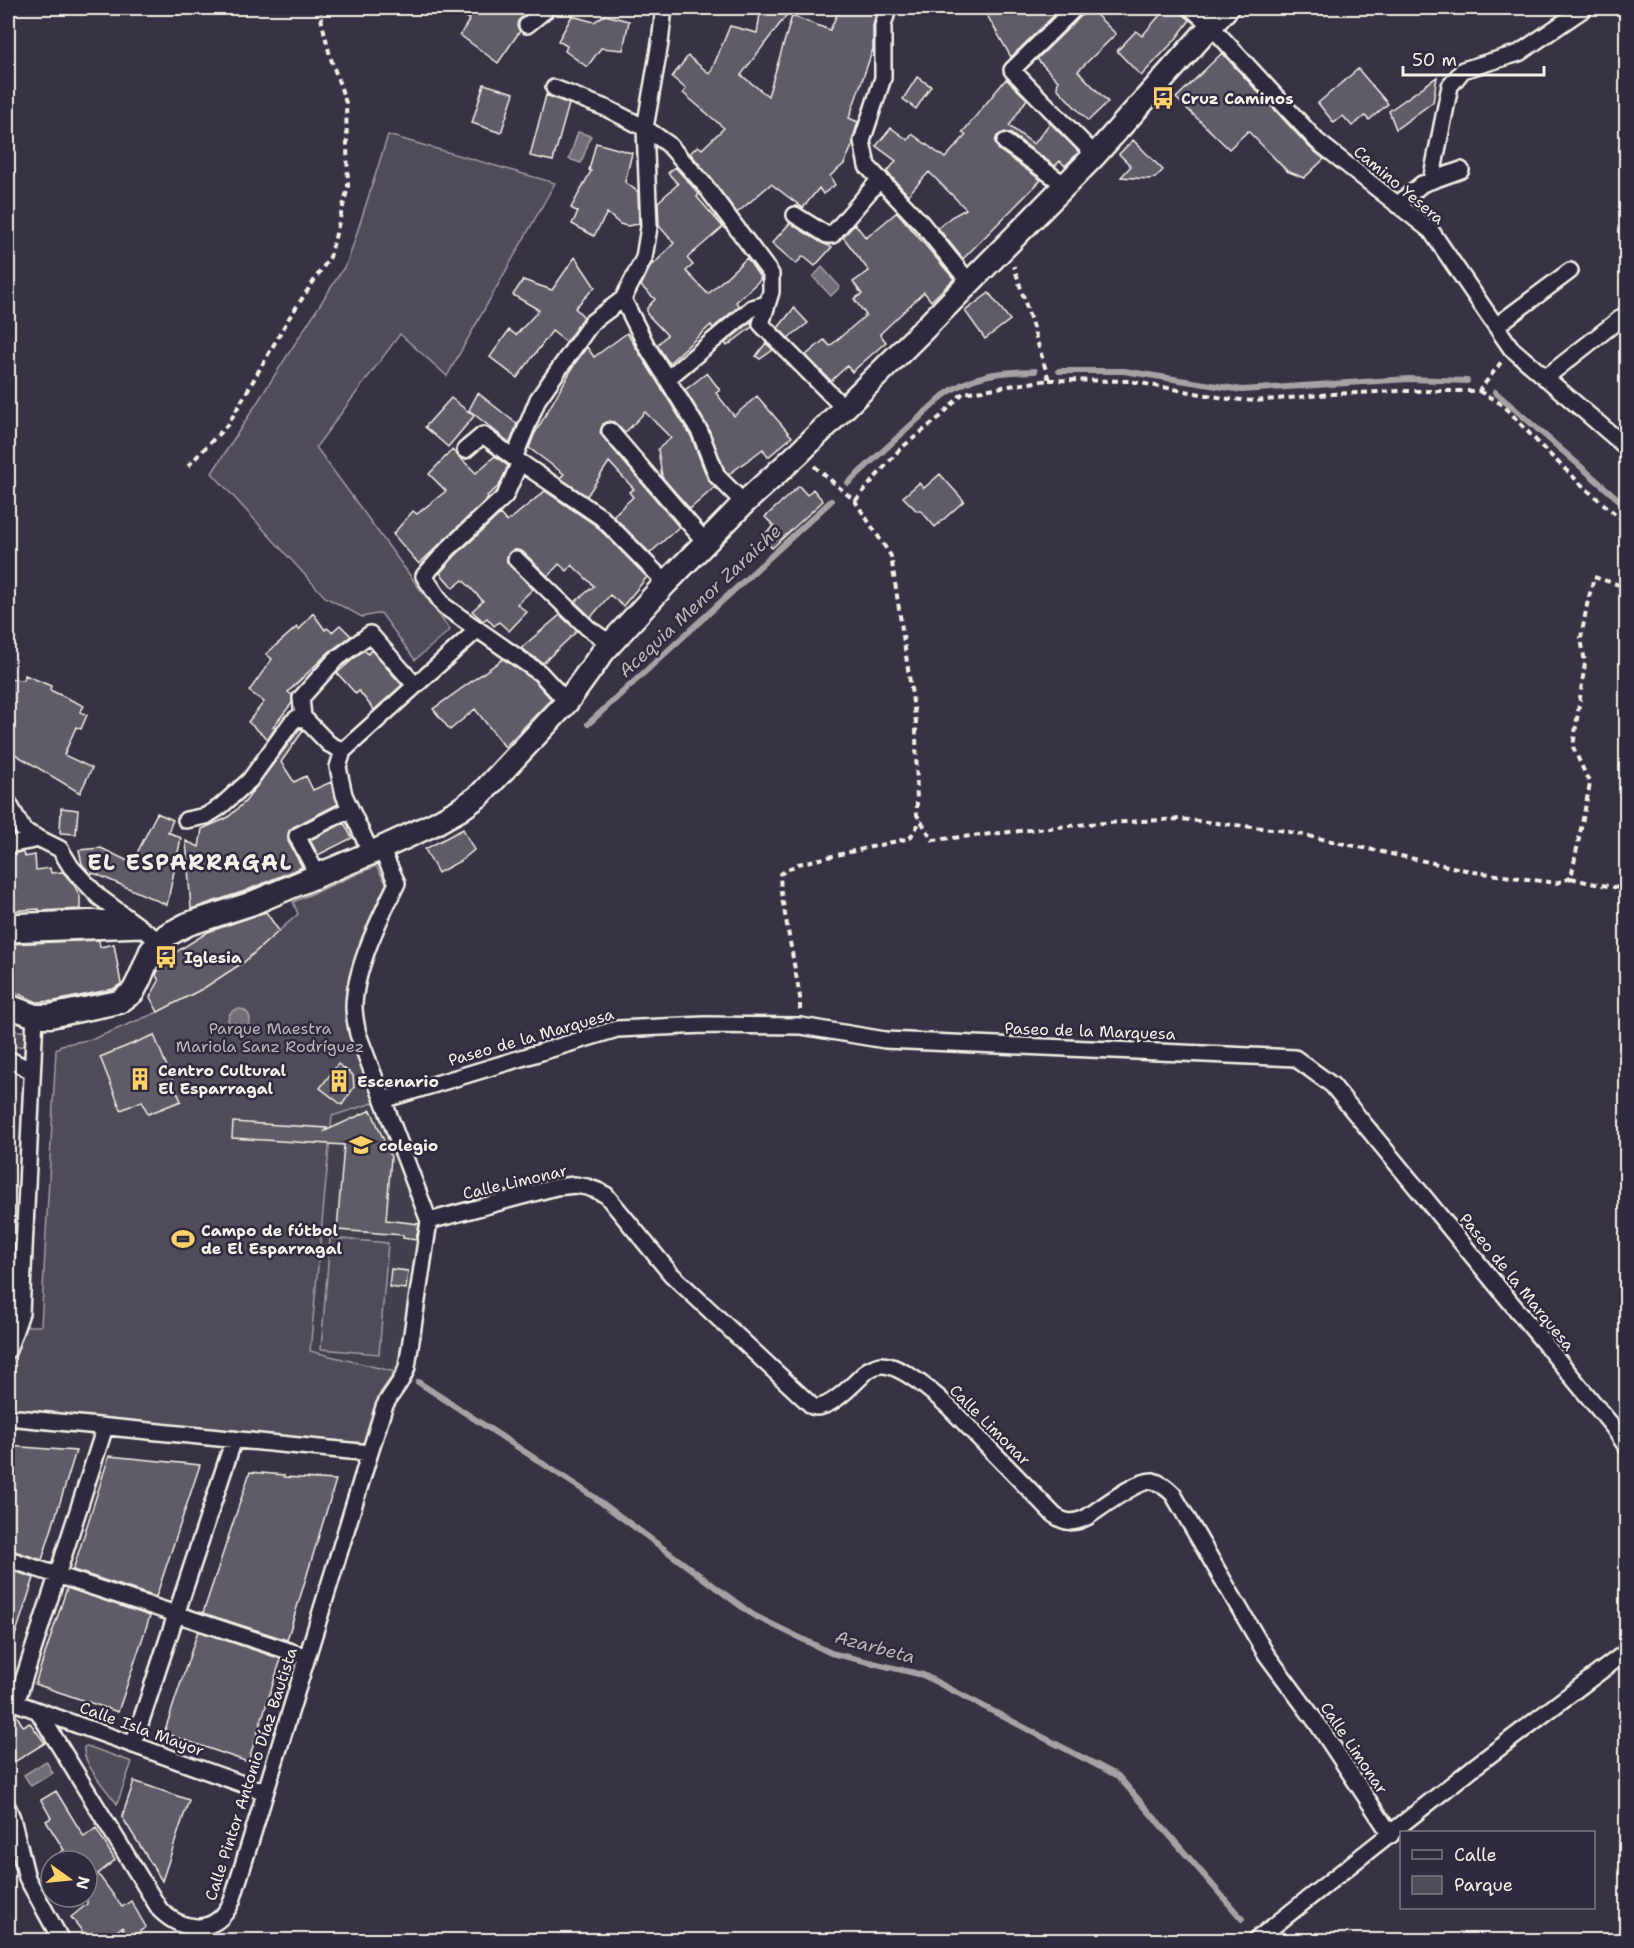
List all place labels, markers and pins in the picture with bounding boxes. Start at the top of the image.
bus stop icon: Cruz Caminos [1150,85,1176,111]
place label: Cruz Caminos [1181,88,1294,109]
bus stop icon: Iglesia [153,944,179,970]
place label: Iglesia [184,947,242,968]
place label: Centro Cultural El Esparragal [158,1060,287,1099]
building icon: Centro Cultural El Esparragal [127,1066,153,1092]
building icon: Escenario [326,1068,352,1094]
place label: Escenario [357,1071,439,1092]
school or university icon: colegio [348,1132,374,1158]
place label: colegio [379,1135,438,1156]
place label: Campo de fútbol de El Esparragal [201,1220,342,1259]
sports icon: Campo de fútbol de El Esparragal [170,1226,196,1252]

